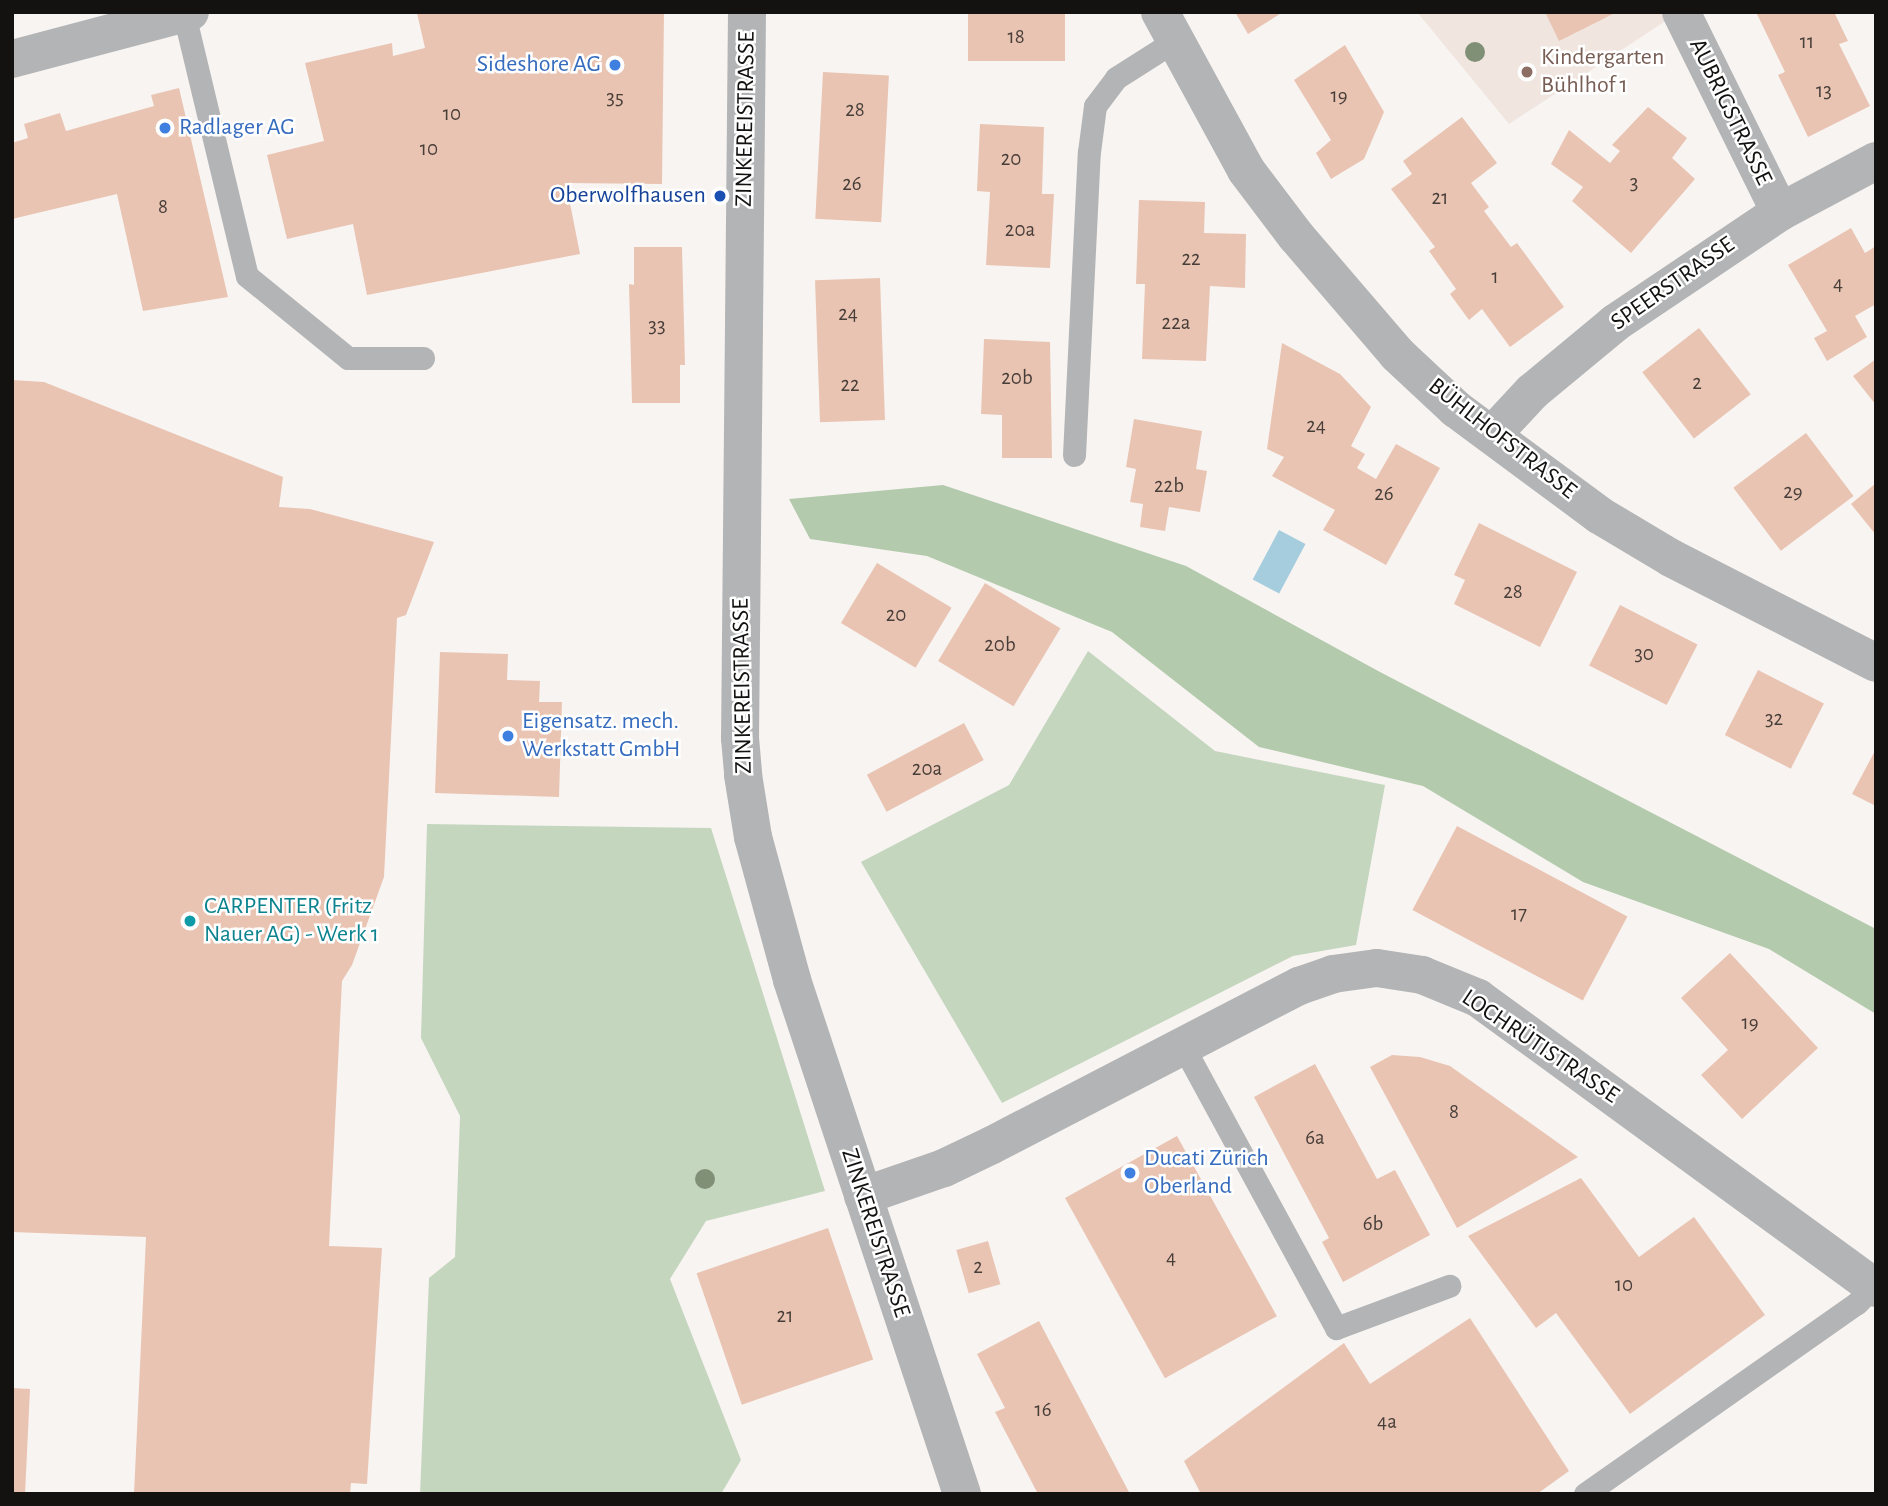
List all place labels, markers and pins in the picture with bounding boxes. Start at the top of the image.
place label: Kindergarten Bühlhof 1 [1541,44,1664,100]
place label: Sideshore AG [477,51,601,79]
marker: Sideshore AG [607,57,623,73]
marker: Kindergarten Bühlhof 1 [1519,64,1535,80]
place label: Radlager AG [179,114,295,142]
marker: Radlager AG [157,120,173,136]
place label: Oberwolfhausen [550,182,706,210]
marker: Oberwolfhausen [712,188,728,204]
place label: Eigensatz. mech. Werkstatt GmbH [522,708,680,764]
marker: Eigensatz. mech. Werkstatt GmbH [500,728,516,744]
place label: CARPENTER (Fritz Nauer AG) - Werk 1 [204,893,379,949]
marker: CARPENTER (Fritz Nauer AG) - Werk 1 [182,913,198,929]
place label: Ducati Zürich Oberland [1144,1145,1269,1201]
marker: Ducati Zürich Oberland [1122,1165,1138,1181]

